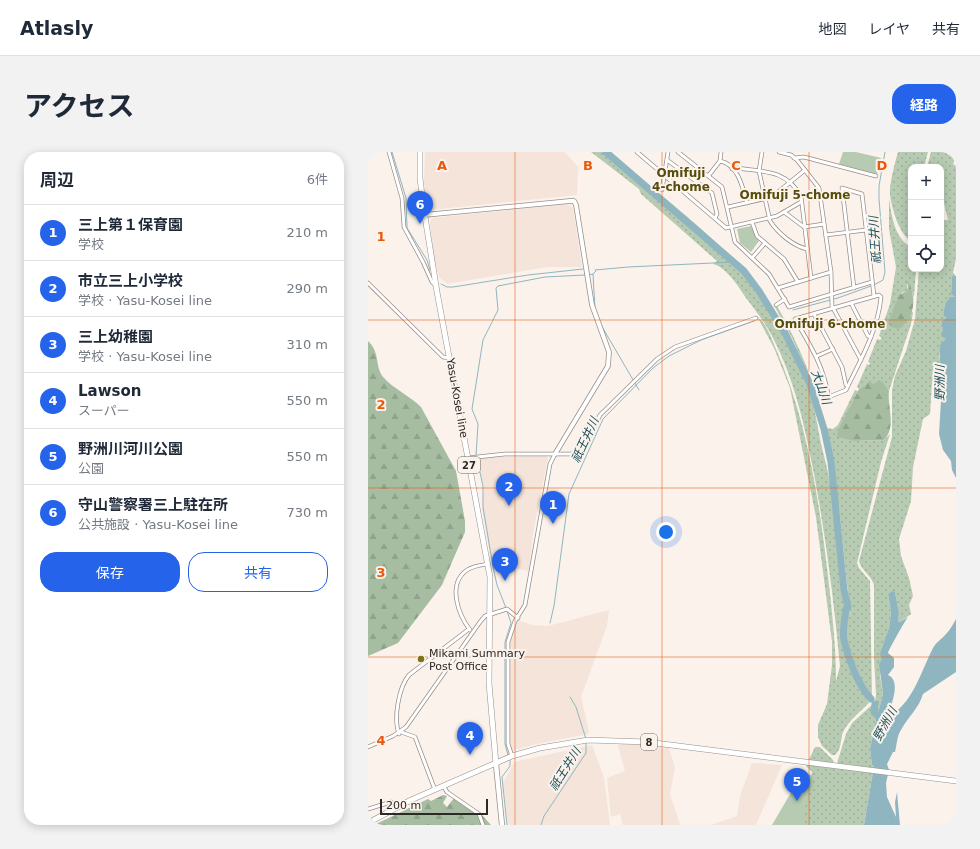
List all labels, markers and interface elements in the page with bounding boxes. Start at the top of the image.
text: Atlasly [20,17,93,39]
text: 地図 [818,21,846,37]
text: レイヤ [868,21,910,37]
text: 共有 [932,21,960,37]
button: 経路 [892,84,956,124]
text: アクセス [24,90,135,123]
text: A [437,158,447,173]
text: B [583,158,593,173]
text: C [731,158,741,173]
text: D [877,158,888,173]
map controls [908,164,944,272]
button: + [908,164,944,200]
district label: Omifuji 4-chome [652,166,710,194]
text: 周辺 [40,170,74,190]
text: 6件 [307,172,328,187]
district label: Omifuji 5-chome [740,188,850,202]
pin: 6 [407,191,433,224]
button: − [908,200,944,236]
water label: 祇王井川 [866,214,884,264]
text: 三上第１保育園 [78,216,183,234]
text: 1 [48,225,58,240]
text: 210 m [286,225,328,240]
text: 1 [376,229,386,244]
button: locate [908,236,944,272]
text: 学校 [78,237,104,252]
text: 市立三上小学校 [78,272,183,290]
text: 2 [48,281,58,296]
text: 290 m [286,281,328,296]
text: 学校 · Yasu-Kosei line [78,293,212,308]
district label: Omifuji 6-chome [775,317,885,331]
text: 三上幼稚園 [78,328,153,346]
text: 3 [48,337,58,352]
text: 310 m [286,337,328,352]
text: 学校 · Yasu-Kosei line [78,349,212,364]
street label: Yasu-Kosei line [443,356,470,439]
water label: 野洲川 [933,363,947,401]
water label: 大山川 [808,368,834,408]
text: Lawson [78,382,141,400]
text: 4 [48,393,58,408]
text: 550 m [286,393,328,408]
text: 2 [376,397,386,412]
text: スーパー [78,403,130,418]
water label: 祇王井川 [569,413,602,465]
text: 野洲川河川公園 [78,440,183,458]
text: 5 [48,449,58,464]
text: 550 m [286,449,328,464]
road number: 27 [458,457,480,473]
text: 公園 [78,461,104,476]
pin: 2 [496,473,522,506]
pin: 1 [540,491,566,524]
text: 守山警察署三上駐在所 [78,496,228,514]
text: 6 [48,505,58,520]
text: 730 m [286,505,328,520]
text: 公共施設 · Yasu-Kosei line [78,517,238,532]
your location [656,522,676,542]
pin: 3 [492,548,518,581]
button: 保存 [40,552,180,592]
button: 共有 [188,552,328,592]
text: 3 [376,565,386,580]
place label: Mikami Summary Post Office [429,647,525,673]
marker: Mikami Summary Post Office [416,654,426,664]
water label: 野洲川 [870,703,901,743]
pin: 4 [457,722,483,755]
text: 4 [376,733,386,748]
road number: 8 [641,734,657,750]
water label: 祇王井川 [546,743,585,793]
pin: 5 [784,768,810,801]
scale bar [380,797,488,816]
text: 200 m [386,799,421,812]

